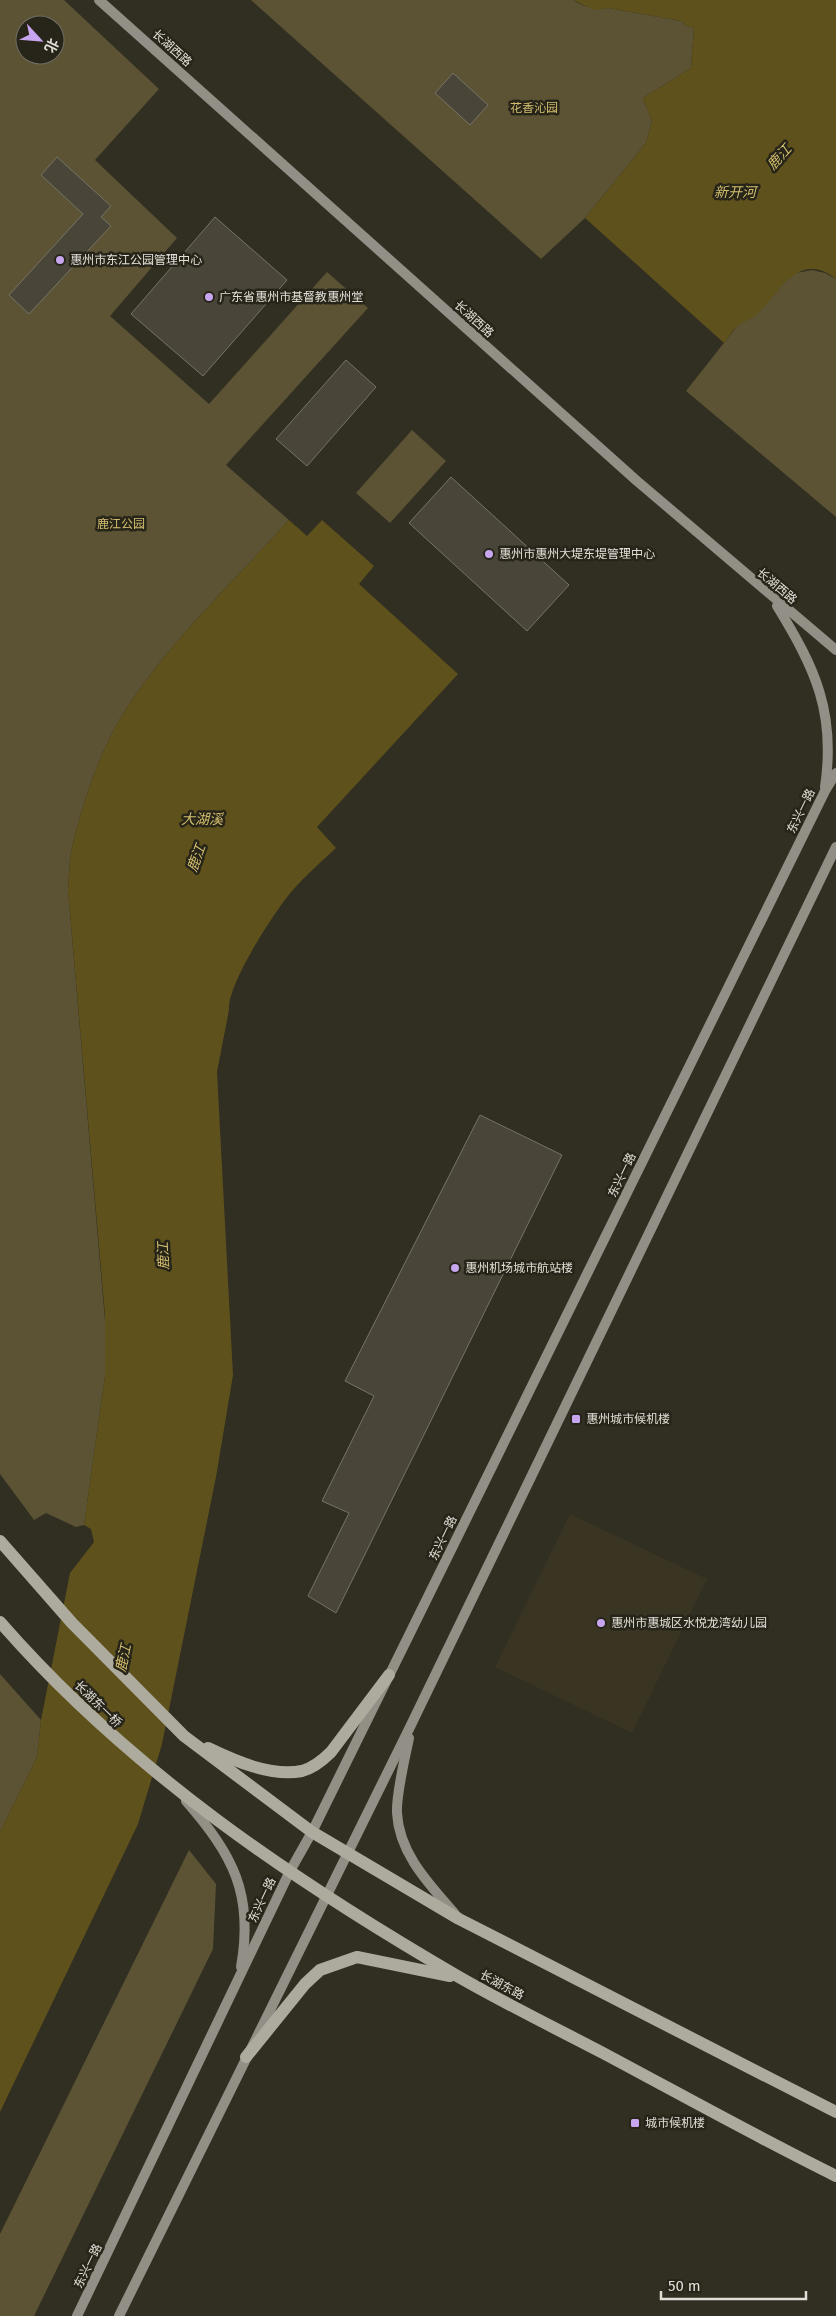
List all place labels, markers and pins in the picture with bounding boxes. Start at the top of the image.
place label: 惠州市东江公园管理中心 [70,253,202,267]
marker: 惠州市东江公园管理中心 [54,254,66,266]
place label: 广东省惠州市基督教惠州堂 [219,290,363,304]
marker: 广东省惠州市基督教惠州堂 [203,291,215,303]
place label: 惠州市惠州大堤东堤管理中心 [499,547,655,561]
marker: 惠州市惠州大堤东堤管理中心 [483,548,495,560]
place label: 惠州机场城市航站楼 [465,1261,573,1275]
marker: 惠州机场城市航站楼 [449,1262,461,1274]
place label: 惠州城市候机楼 [586,1412,670,1426]
marker: 惠州城市候机楼 [570,1413,582,1425]
place label: 惠州市惠城区水悦龙湾幼儿园 [611,1616,767,1630]
marker: 惠州市惠城区水悦龙湾幼儿园 [595,1617,607,1629]
place label: 城市候机楼 [645,2116,705,2130]
marker: 城市候机楼 [629,2117,641,2129]

